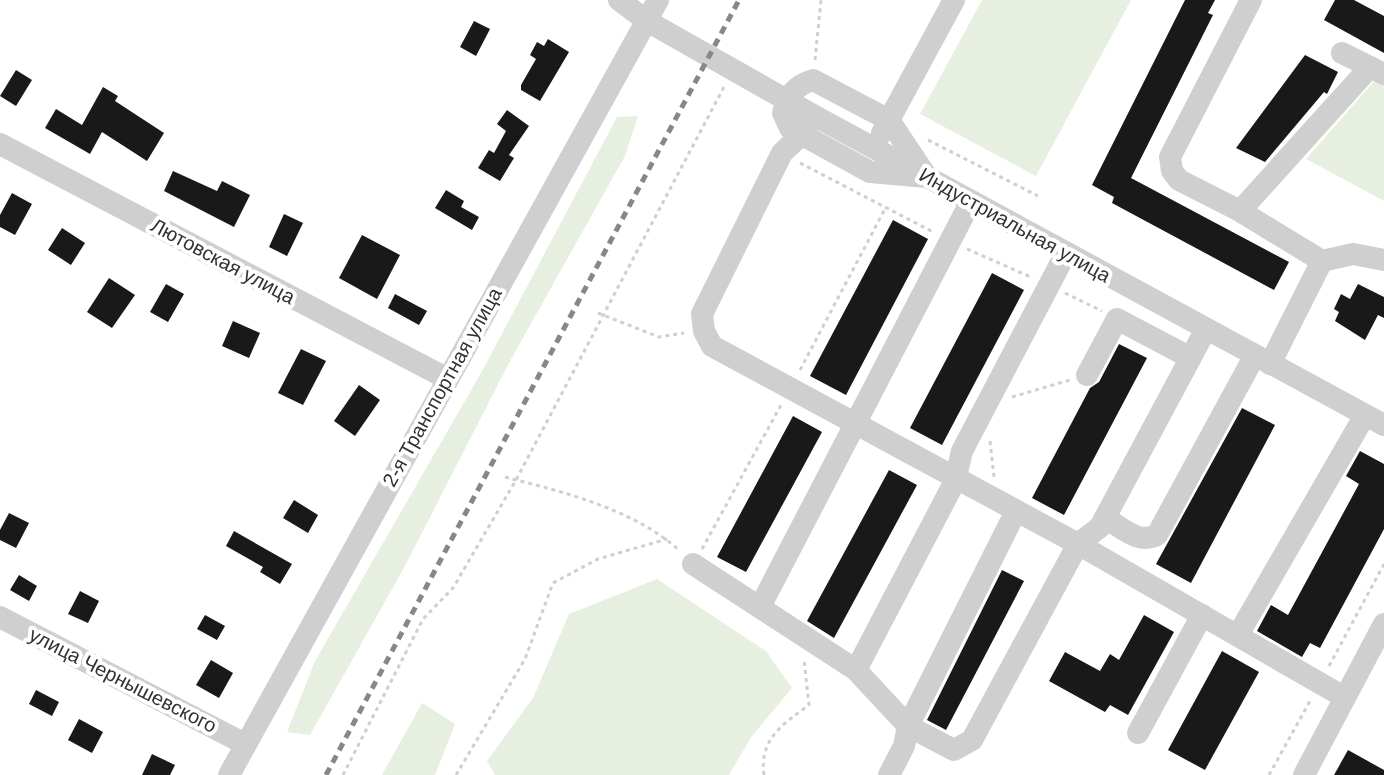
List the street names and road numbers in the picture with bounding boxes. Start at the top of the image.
street label: Индустриальная улица [916,163,1115,287]
street label: Лютовская улица [147,214,299,309]
street label: 2-я Транспортная улица [378,283,506,490]
street label: улица Чернышевского [26,623,220,737]

